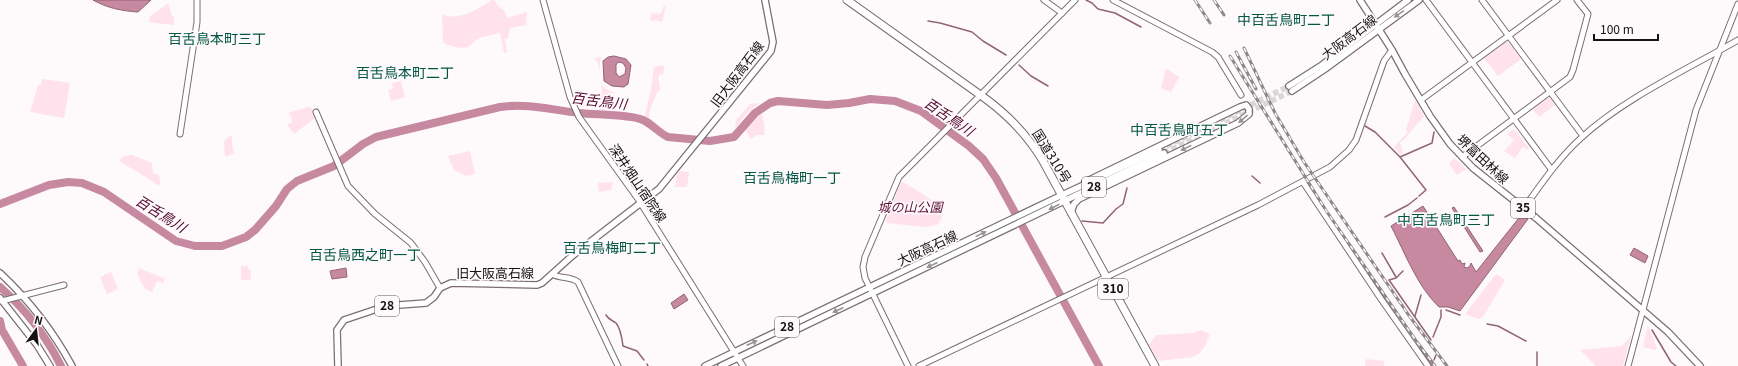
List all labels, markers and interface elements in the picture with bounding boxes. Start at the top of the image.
district label: 中百舌鳥町二丁 [1237,9,1335,29]
street label: 大阪高石線 [1317,9,1380,64]
one-way arrow [1393,10,1404,18]
scale bar [1594,16,1658,42]
text: 100 m [1600,20,1634,37]
district label: 百舌鳥本町三丁 [168,28,266,48]
street label: 旧大阪高石線 [706,37,768,111]
district label: 百舌鳥本町二丁 [356,62,454,82]
water label: 百舌鳥川 [570,87,630,114]
water label: 百舌鳥川 [921,92,980,141]
one-way arrow [1237,114,1248,123]
district label: 中百舌鳥町五丁 [1130,119,1228,139]
street label: 国道310号 [1028,125,1077,186]
street label: 堺富田林線 [1453,130,1514,188]
street label: 深井畑山宿院線 [605,140,672,226]
one-way arrow [1180,145,1192,151]
district label: 百舌鳥梅町一丁 [743,167,841,187]
road number: 28 [1082,177,1106,197]
water label: 百舌鳥川 [132,190,192,238]
park label: 城の山公園 [877,197,944,216]
road number: 35 [1511,198,1535,218]
one-way arrow [1048,204,1059,210]
district label: 中百舌鳥町三丁 [1397,209,1495,229]
street label: 大阪高石線 [893,225,960,270]
one-way arrow [975,231,986,238]
district label: 百舌鳥梅町二丁 [563,237,661,257]
district label: 百舌鳥西之町一丁 [309,244,421,264]
one-way arrow [927,262,938,268]
street label: 旧大阪高石線 [456,263,534,282]
road number: 310 [1098,279,1128,299]
road number: 28 [375,296,399,316]
one-way arrow [832,307,843,313]
north arrow [16,310,56,350]
text: N [33,311,45,328]
road number: 28 [775,317,799,337]
one-way arrow [747,340,758,346]

